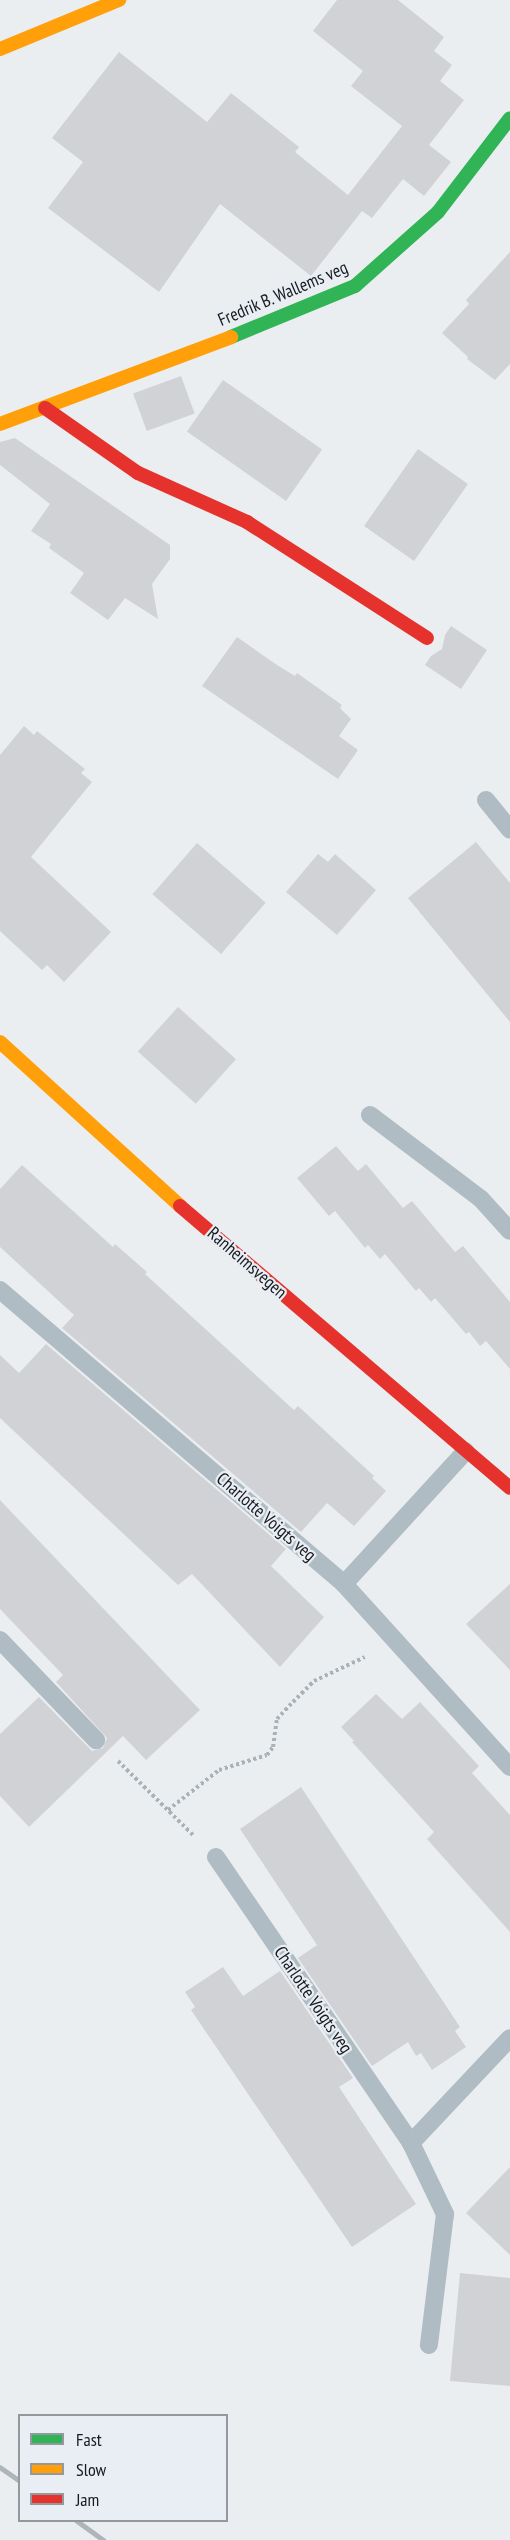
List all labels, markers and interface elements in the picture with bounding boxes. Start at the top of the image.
street label: Fredrik B. Wallems veg [214,257,352,331]
street label: Ranheimsvegen [203,1223,291,1303]
street label: Charlotte Voigts veg [212,1468,320,1566]
street label: Charlotte Voigts veg [269,1942,357,2058]
legend [18,2414,228,2522]
text: Fast [76,2428,102,2451]
text: Slow [76,2458,106,2481]
text: Jam [76,2488,99,2511]

